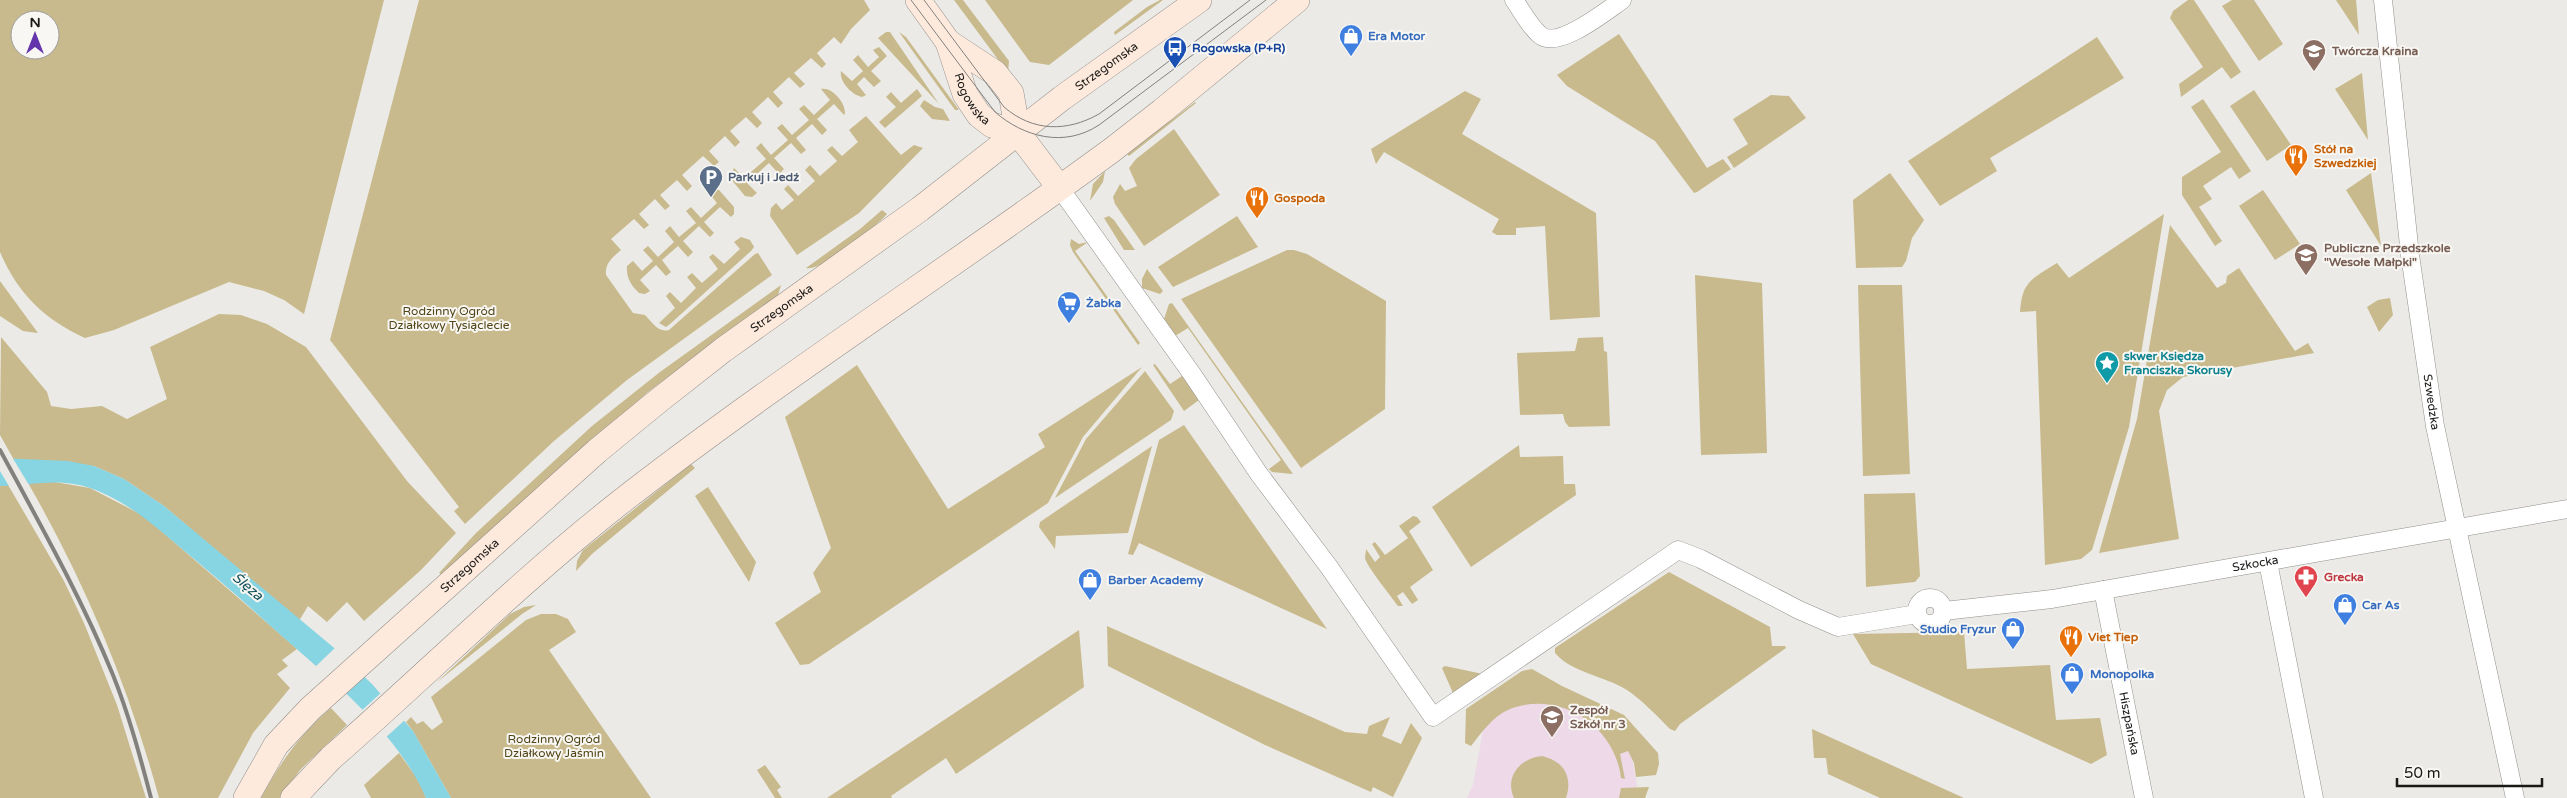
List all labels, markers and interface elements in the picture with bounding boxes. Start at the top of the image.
north arrow [10,10,60,60]
text: N [29,14,41,31]
shop icon: Era Motor [1338,23,1364,57]
place label: Era Motor [1368,29,1426,43]
bus stop icon: Rogowska (P+R) [1162,35,1188,69]
school or university icon: Twórcza Kraina [2301,38,2327,72]
street label: Strzegomska [1072,39,1141,93]
place label: Rogowska (P+R) [1192,41,1285,56]
place label: Twórcza Kraina [2331,44,2419,58]
street label: Rogowska [952,71,993,128]
place label: Stół na Szwedzkiej [2314,142,2377,171]
restaurant icon: Stół na Szwedzkiej [2283,143,2309,177]
parking icon: Parkuj i Jedź [698,164,724,198]
place label: Parkuj i Jedź [728,170,799,185]
restaurant icon: Gospoda [1244,185,1270,219]
place label: Gospoda [1274,191,1326,206]
place label: Publiczne Przedszkole "Wesołe Małpki" [2324,241,2451,270]
school or university icon: Publiczne Przedszkole "Wesołe Małpki" [2293,242,2319,276]
street label: Strzegomska [748,281,816,335]
supermarket icon: Żabka [1056,290,1082,324]
place label: Żabka [1086,296,1121,310]
park label: Rodzinny Ogród Działkowy Tysiąclecie [388,304,510,332]
place label: skwer Księdza Franciszka Skorusy [2124,349,2233,378]
place icon: skwer Księdza Franciszka Skorusy [2094,350,2120,384]
street label: Szwedzka [2420,373,2443,431]
street label: Strzegomska [437,536,502,595]
street label: Szkocka [2231,553,2279,574]
pharmacy icon: Grecka [2293,564,2319,598]
shop icon: Barber Academy [1077,567,1103,601]
water label: Ślęza [229,569,267,605]
place label: Grecka [2324,570,2364,584]
place label: Barber Academy [1108,573,1204,588]
shop icon: Car As [2332,592,2358,626]
place label: Car As [2362,598,2400,612]
shop icon: Studio Fryzur [2000,616,2026,650]
place label: Studio Fryzur [1920,622,1996,637]
restaurant icon: Viet Tiep [2058,624,2084,658]
place label: Viet Tiep [2088,630,2139,645]
shop icon: Monopolka [2059,661,2085,695]
place label: Monopolka [2090,667,2155,682]
street label: Hiszpańska [2116,691,2142,756]
place label: Zespół Szkół nr 3 [1570,703,1626,731]
school or university icon: Zespół Szkół nr 3 [1539,704,1565,738]
park label: Rodzinny Ogród Działkowy Jaśmin [504,732,604,760]
scale bar [2397,756,2542,788]
text: 50 m [2404,764,2441,782]

